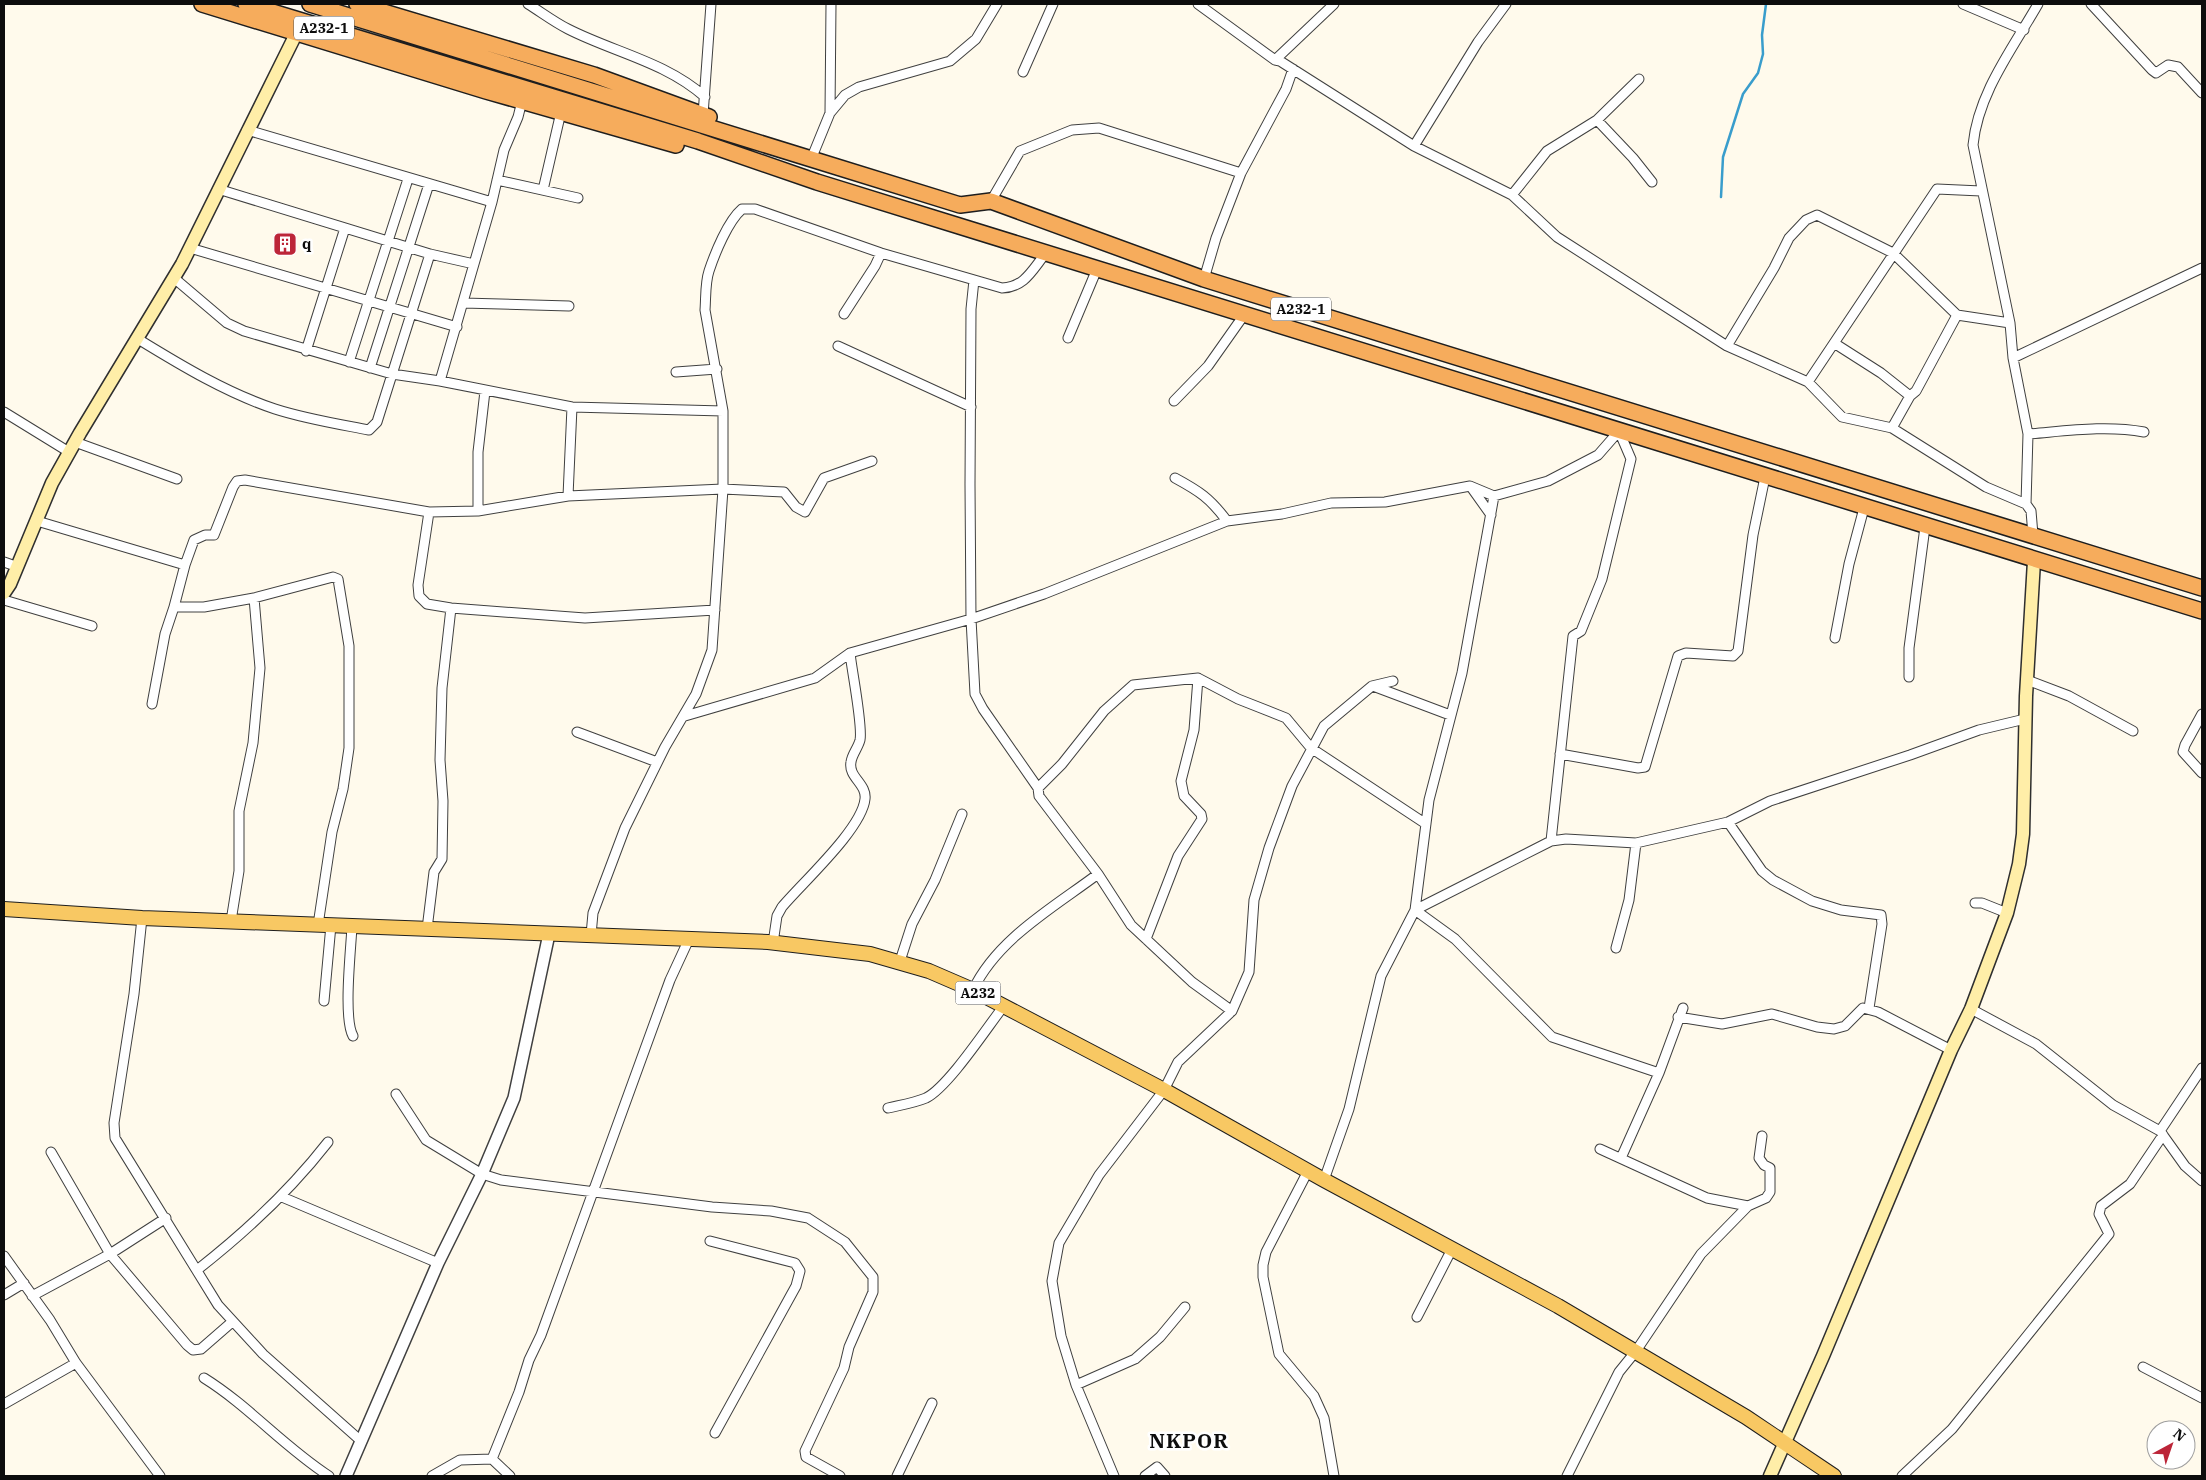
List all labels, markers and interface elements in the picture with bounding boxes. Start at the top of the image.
road number: A232-1 [294,16,354,40]
building icon: q [272,231,298,257]
place label: q [302,234,312,253]
road number: A232-1 [1271,298,1331,320]
road number: A232 [956,981,1000,1004]
north arrow [2146,1420,2196,1470]
text: N [2169,1425,2189,1445]
district label: NKPOR [1149,1427,1229,1454]

